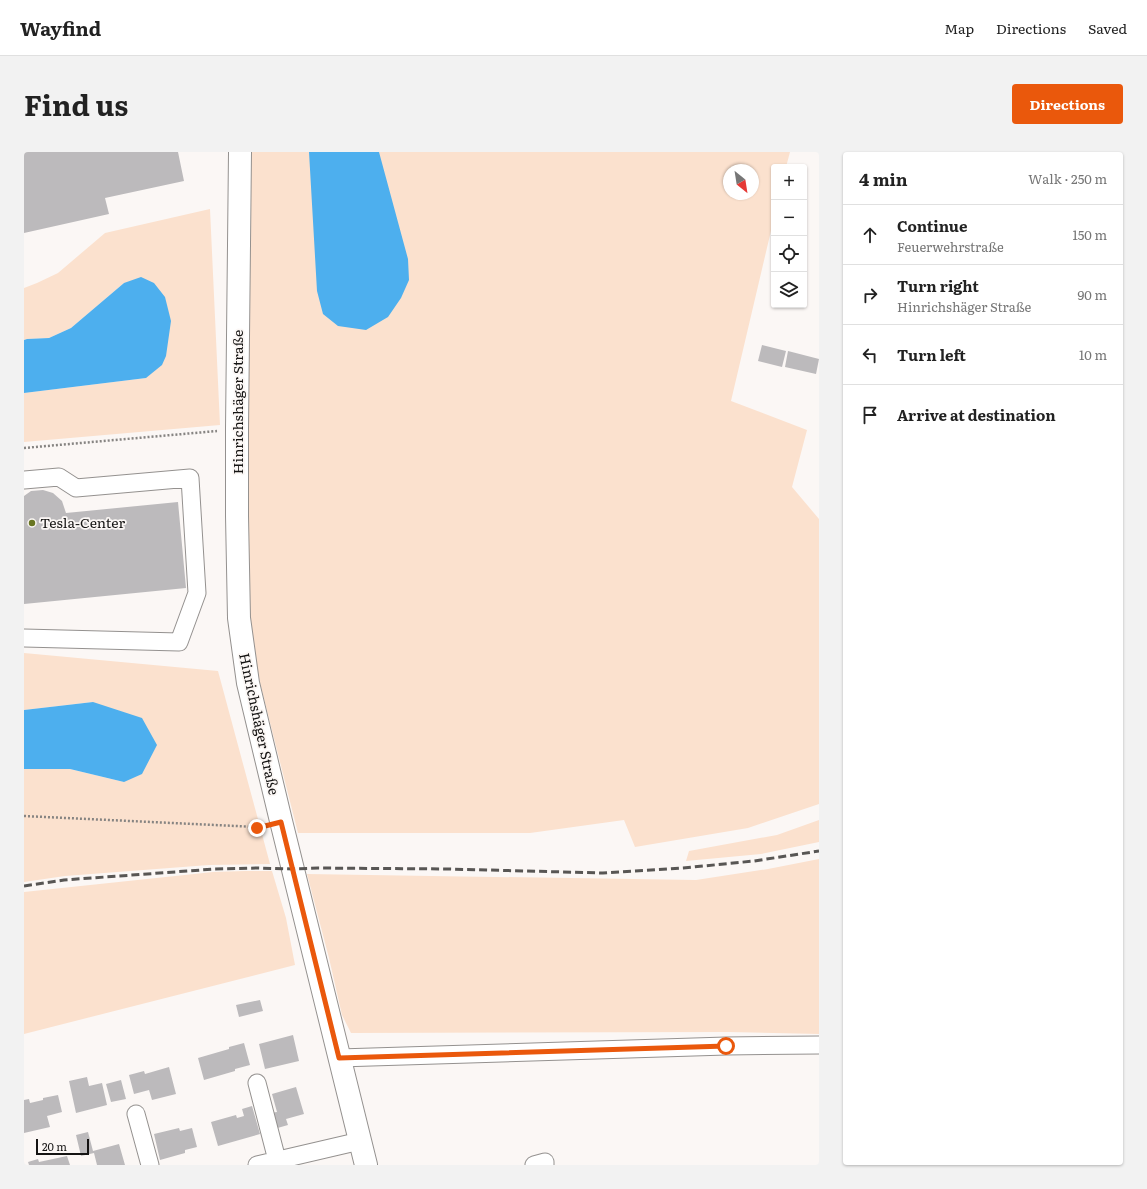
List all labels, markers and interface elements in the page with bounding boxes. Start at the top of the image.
text: Wayfind [20,14,101,42]
text: Map [944,18,974,38]
text: Directions [996,18,1066,38]
text: Saved [1088,18,1127,38]
text: Find us [24,83,128,125]
button: Directions [1012,84,1123,124]
north arrow [723,164,759,200]
map controls [771,164,807,308]
button: + [771,164,807,200]
text: 4 min [859,166,908,191]
text: Walk · 250 m [1028,169,1107,188]
button: − [771,200,807,236]
text: Continue [897,214,967,237]
icon: ahead [859,224,881,246]
text: 150 m [1072,225,1107,244]
button: locate [771,236,807,272]
text: Feuerwehrstraße [897,237,1004,256]
button: layers [771,272,807,308]
text: Turn right [897,274,979,297]
icon: right [859,284,881,306]
text: 90 m [1077,285,1107,304]
text: Hinrichshäger Straße [897,297,1031,316]
street label: Hinrichshäger Straße [227,330,247,474]
text: Turn left [897,343,966,366]
icon: left [859,344,881,366]
text: 10 m [1079,345,1107,364]
text: Arrive at destination [897,403,1056,426]
icon: arrive [859,404,881,426]
place label: Tesla-Center [40,512,125,532]
marker: Tesla-Center [27,518,37,528]
street label: Hinrichshäger Straße [235,651,285,797]
route end [248,819,266,837]
route start [717,1037,735,1055]
scale bar [36,1137,89,1156]
text: 20 m [42,1138,67,1154]

